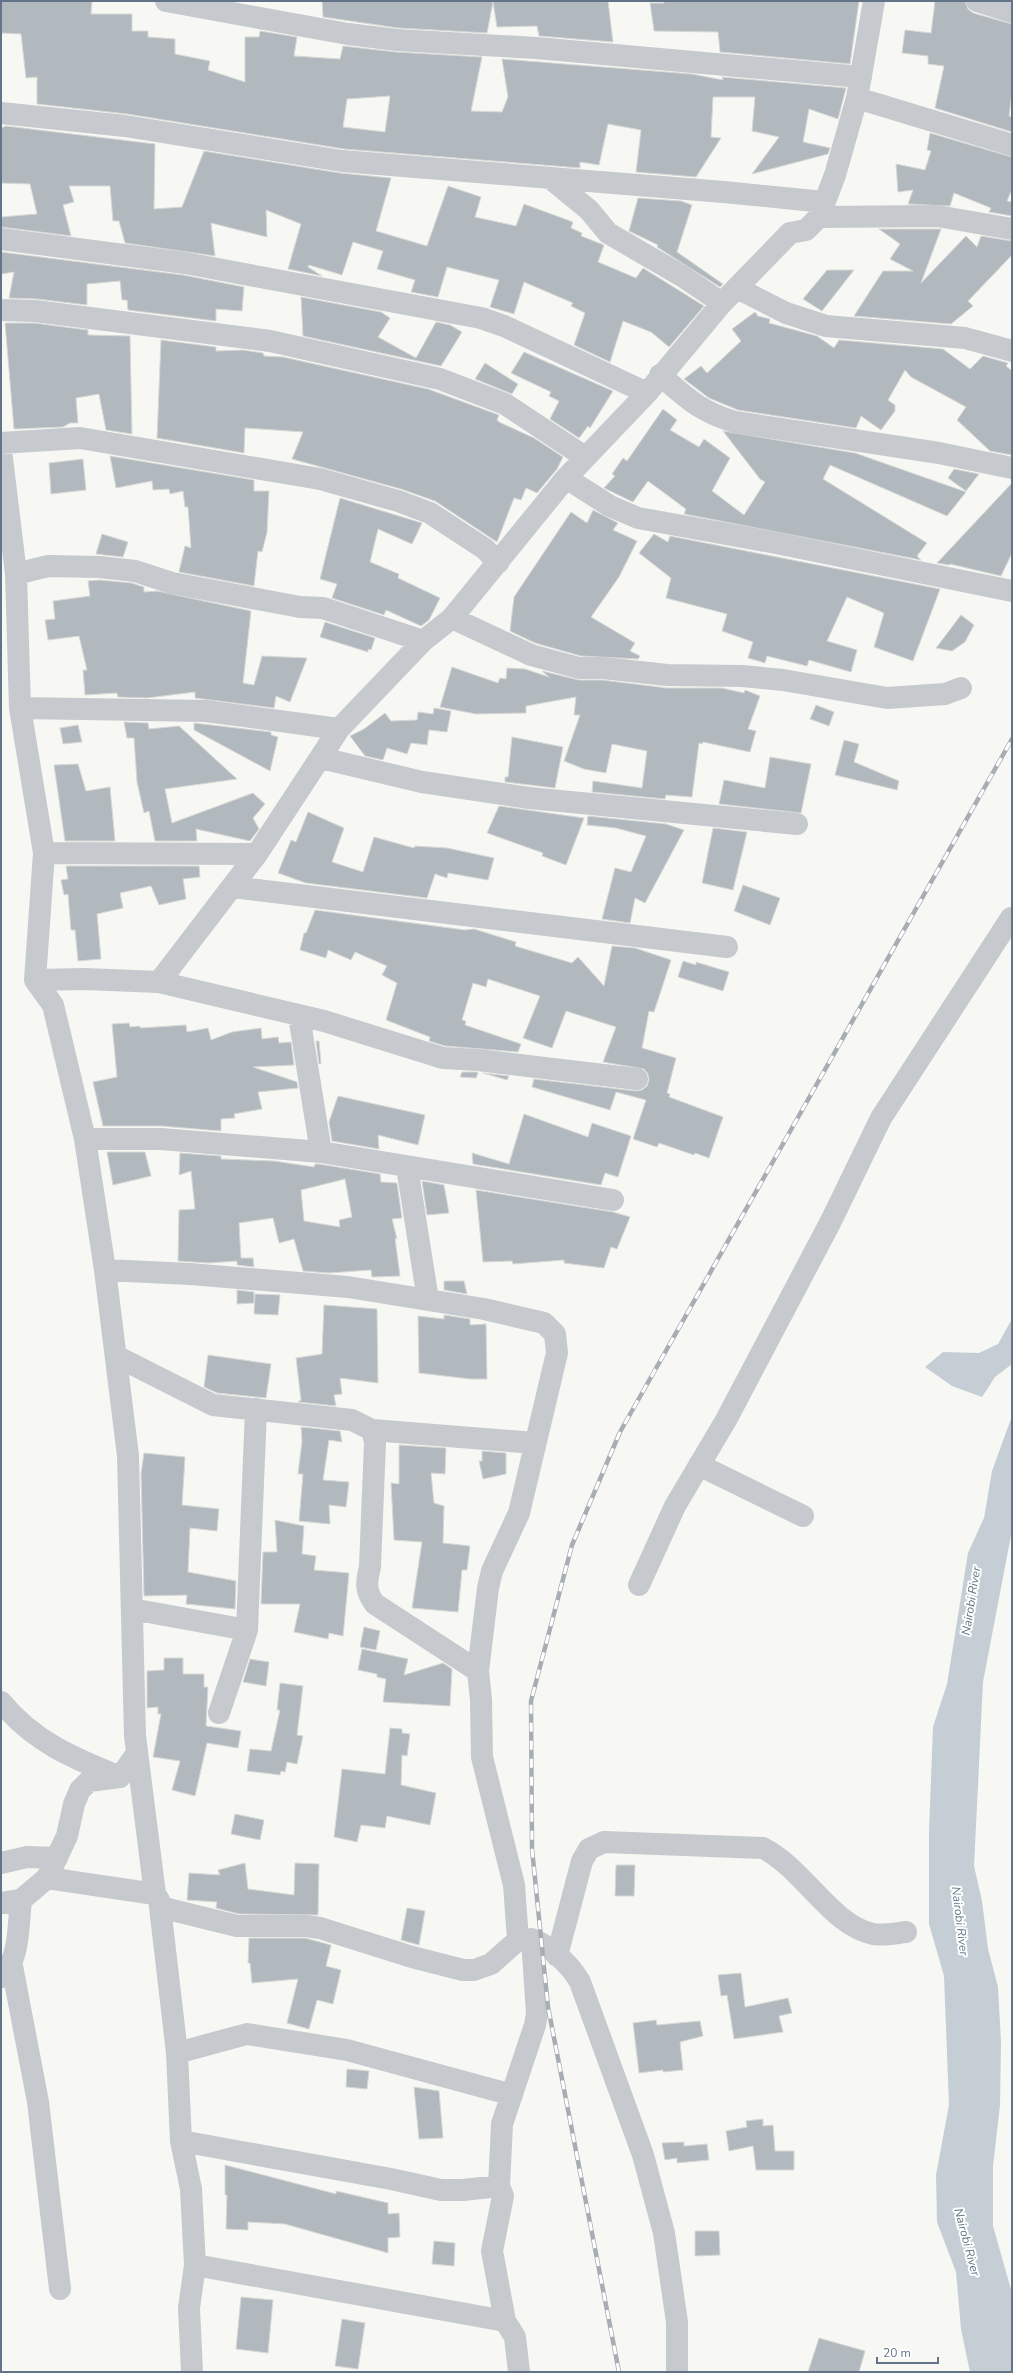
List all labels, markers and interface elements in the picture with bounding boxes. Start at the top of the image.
water label: Nairobi River [958,1565,984,1637]
water label: Nairobi River [948,1886,972,1957]
water label: Nairobi River [950,2206,984,2278]
scale bar [877,2339,938,2365]
text: 20 m [883,2345,911,2361]

